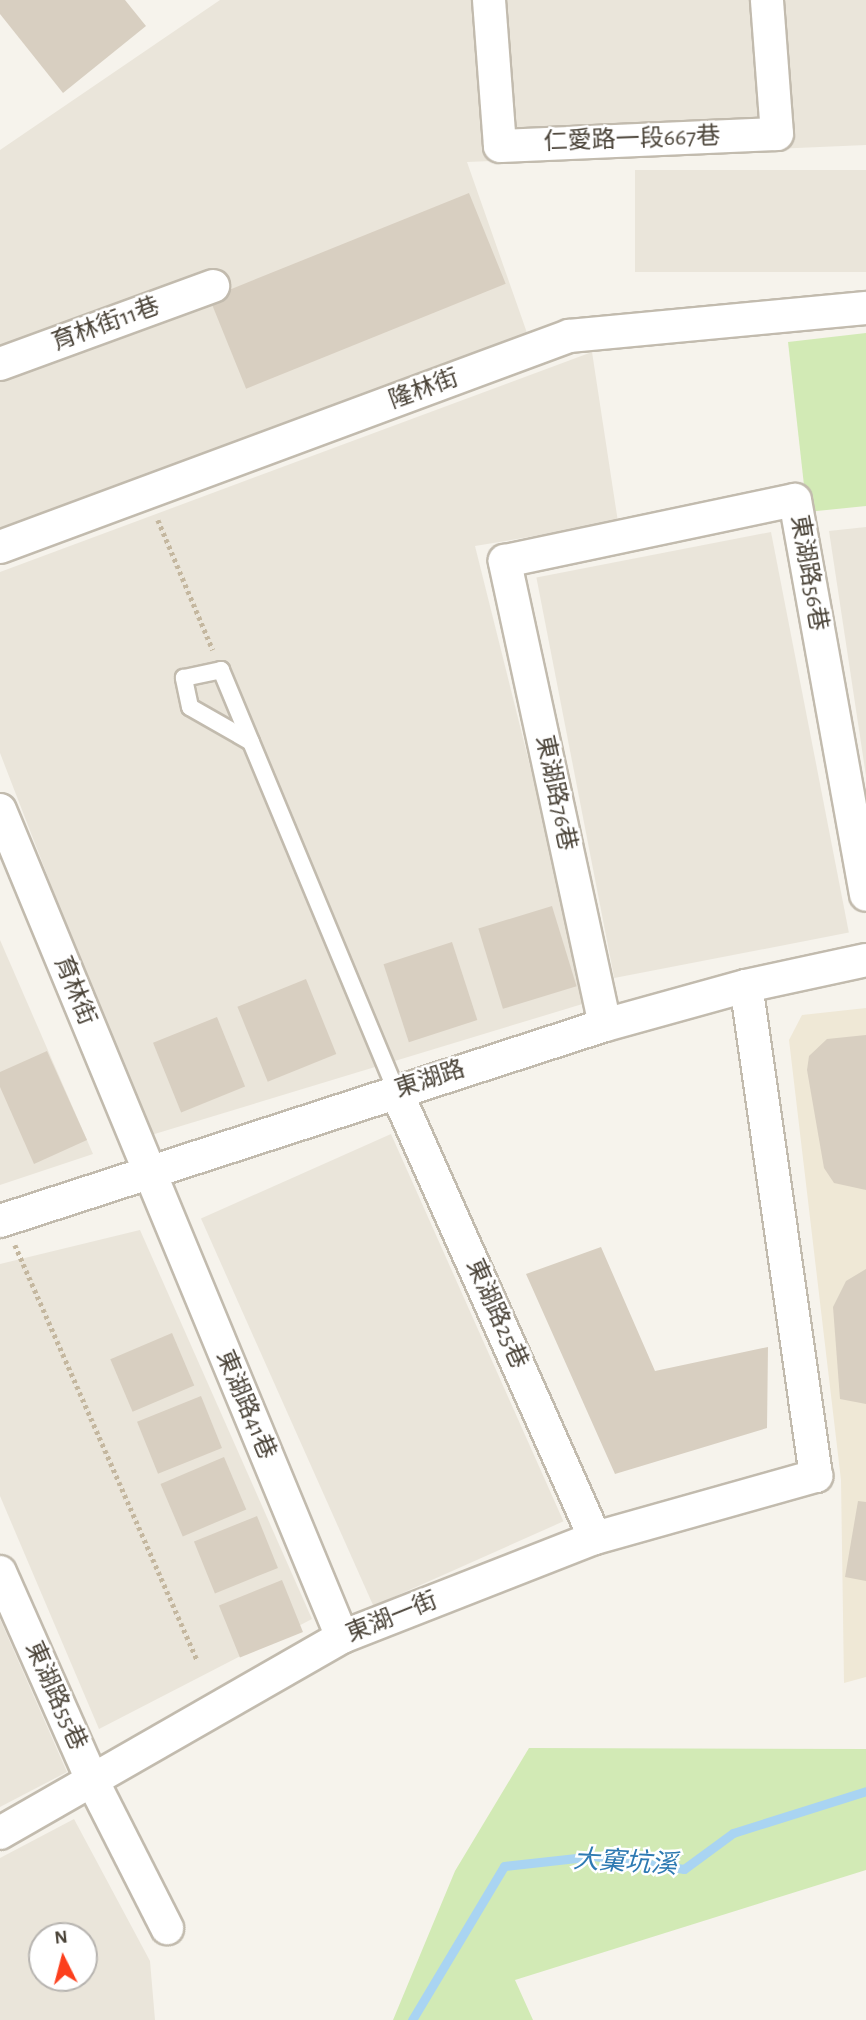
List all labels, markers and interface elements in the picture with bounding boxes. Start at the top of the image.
street label: 仁愛路一段667巷 [543,123,721,157]
street label: 育林街11巷 [48,292,164,358]
street label: 隆林街 [385,364,463,416]
street label: 東湖路56巷 [784,513,832,633]
street label: 東湖路76巷 [529,733,581,853]
street label: 育林街 [47,952,101,1030]
street label: 東湖路 [391,1055,469,1105]
street label: 東湖路25巷 [459,1255,533,1373]
street label: 東湖路41巷 [209,1346,281,1464]
street label: 東湖一街 [342,1587,442,1649]
street label: 東湖路55巷 [18,1637,92,1755]
water label: 大窠坑溪 [572,1845,678,1881]
north arrow [28,1922,98,1992]
text: N [53,1927,69,1948]

